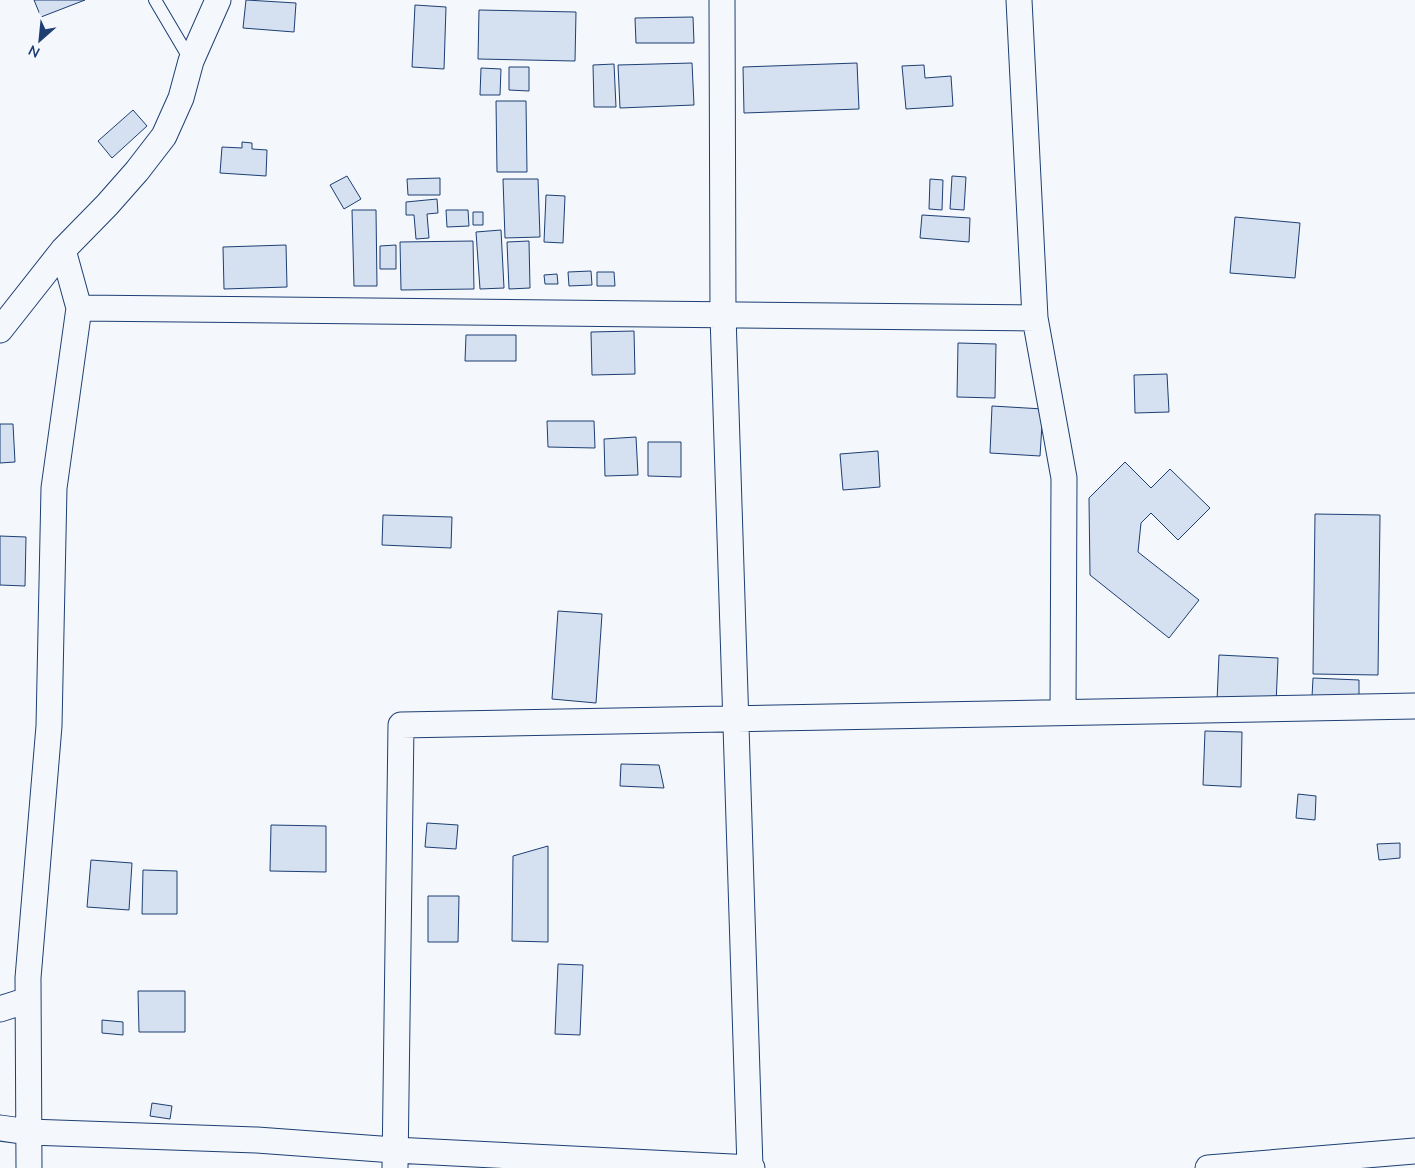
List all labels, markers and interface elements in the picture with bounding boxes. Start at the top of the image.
north arrow [15,15,65,65]
text: N [25,41,43,62]

